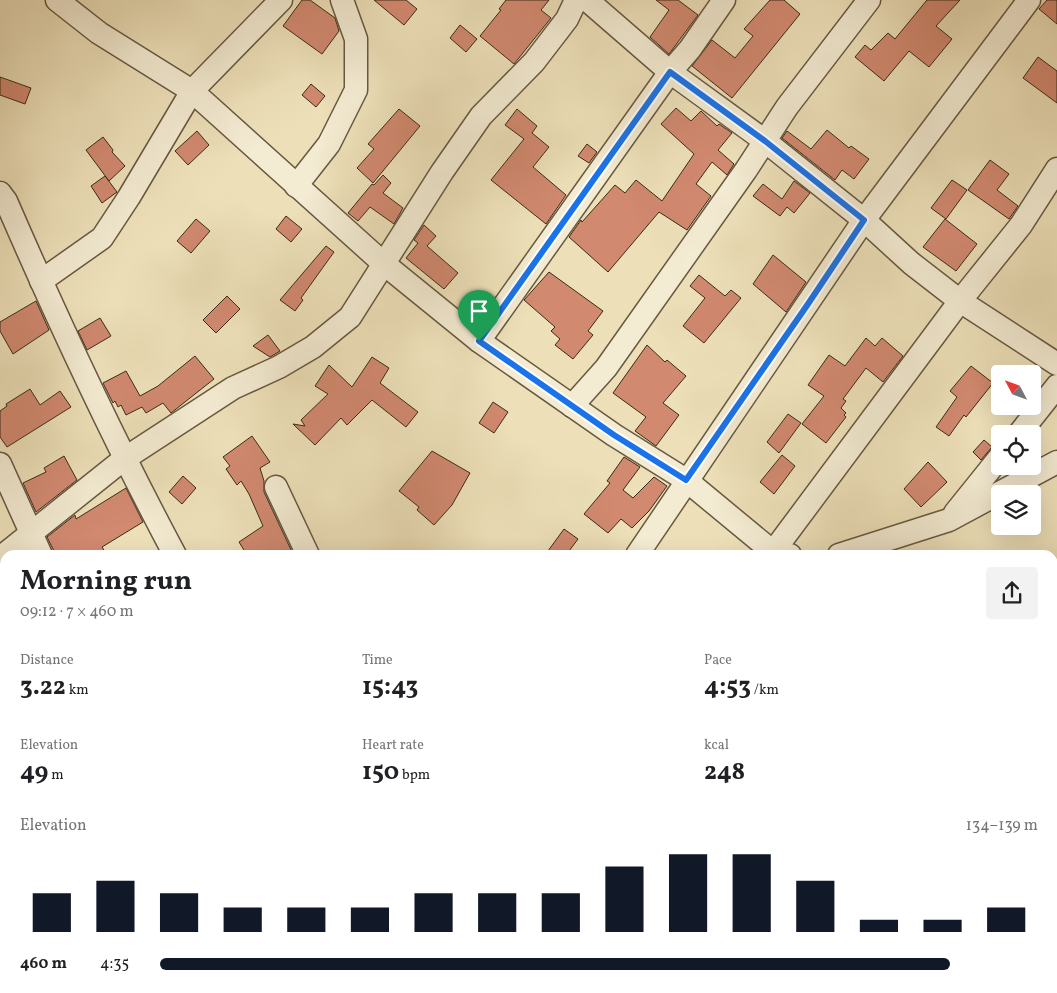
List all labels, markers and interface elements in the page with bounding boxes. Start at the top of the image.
pin [458,290,500,341]
icon: arrive [465,297,493,325]
north arrow [991,365,1041,415]
map controls [991,365,1041,535]
button: locate [991,425,1041,475]
button: layers [991,485,1041,535]
text: Morning run [20,562,192,601]
button: share [986,567,1038,619]
text: 09:12 · 7 × 460 m [20,601,134,623]
text: Distance [20,651,74,670]
text: Time [362,651,393,670]
text: Pace [704,651,732,670]
text: 3.22 [20,670,66,705]
text: 15:43 [362,670,418,705]
text: 4:53 [704,670,751,705]
text: km [66,681,89,700]
text: /km [751,681,779,700]
text: Elevation [20,736,78,755]
text: Heart rate [362,736,424,755]
text: kcal [704,736,729,755]
text: 49 [20,755,48,790]
text: 150 [362,755,399,790]
text: 248 [704,755,745,790]
text: m [48,766,64,785]
text: bpm [399,766,430,785]
text: Elevation [20,815,87,837]
text: 134–139 m [966,815,1038,837]
text: 460 m [20,953,67,975]
text: 4:35 [100,953,129,975]

